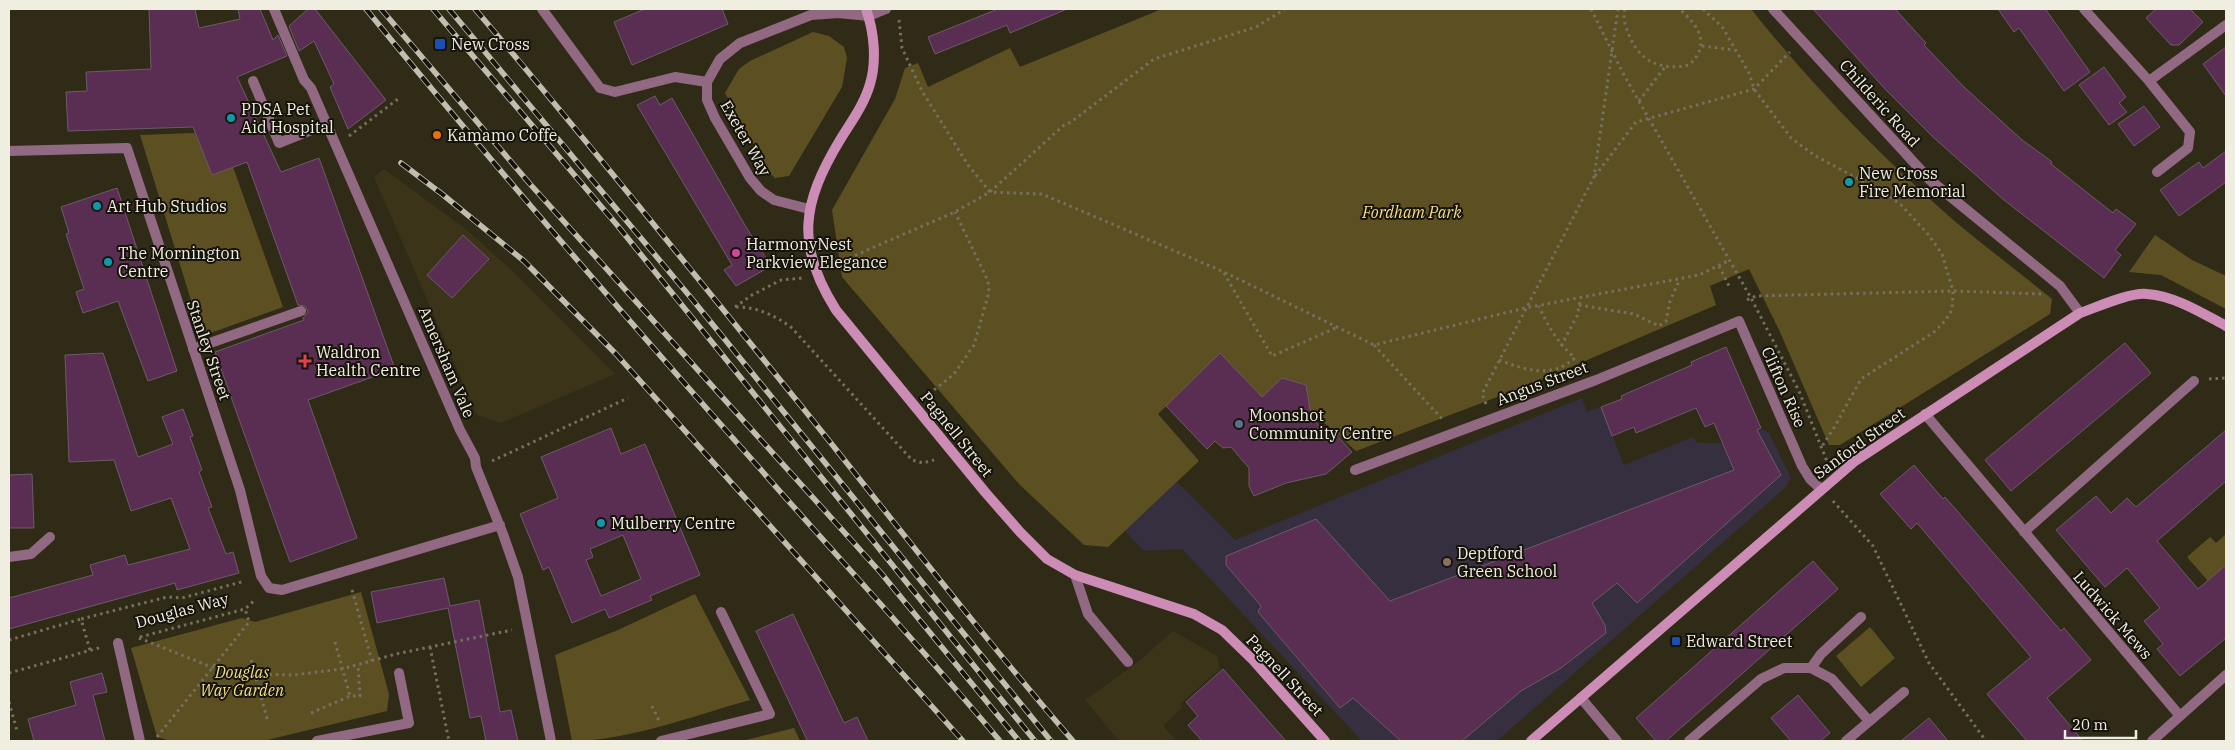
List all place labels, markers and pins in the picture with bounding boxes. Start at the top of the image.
place label: New Cross [451,34,530,54]
marker: New Cross [433,37,447,51]
place label: PDSA Pet Aid Hospital [241,99,334,137]
marker: PDSA Pet Aid Hospital [225,112,237,124]
place label: Kamamo Coffe [447,125,557,145]
marker: Kamamo Coffe [431,129,443,141]
place label: New Cross Fire Memorial [1859,163,1966,201]
marker: New Cross Fire Memorial [1843,176,1855,188]
place label: Art Hub Studios [107,196,227,216]
marker: Art Hub Studios [91,200,103,212]
place label: HarmonyNest Parkview Elegance [746,234,887,272]
place label: The Mornington Centre [118,243,240,281]
marker: HarmonyNest Parkview Elegance [730,247,742,259]
marker: The Mornington Centre [102,256,114,268]
place label: Waldron Health Centre [316,342,421,380]
marker: Waldron Health Centre [298,354,312,368]
place label: Moonshot Community Centre [1249,405,1392,443]
marker: Moonshot Community Centre [1233,418,1245,430]
place label: Mulberry Centre [611,513,735,533]
marker: Mulberry Centre [595,517,607,529]
place label: Deptford Green School [1457,543,1558,581]
marker: Deptford Green School [1441,556,1453,568]
place label: Edward Street [1686,631,1793,651]
marker: Edward Street [1670,635,1682,647]

